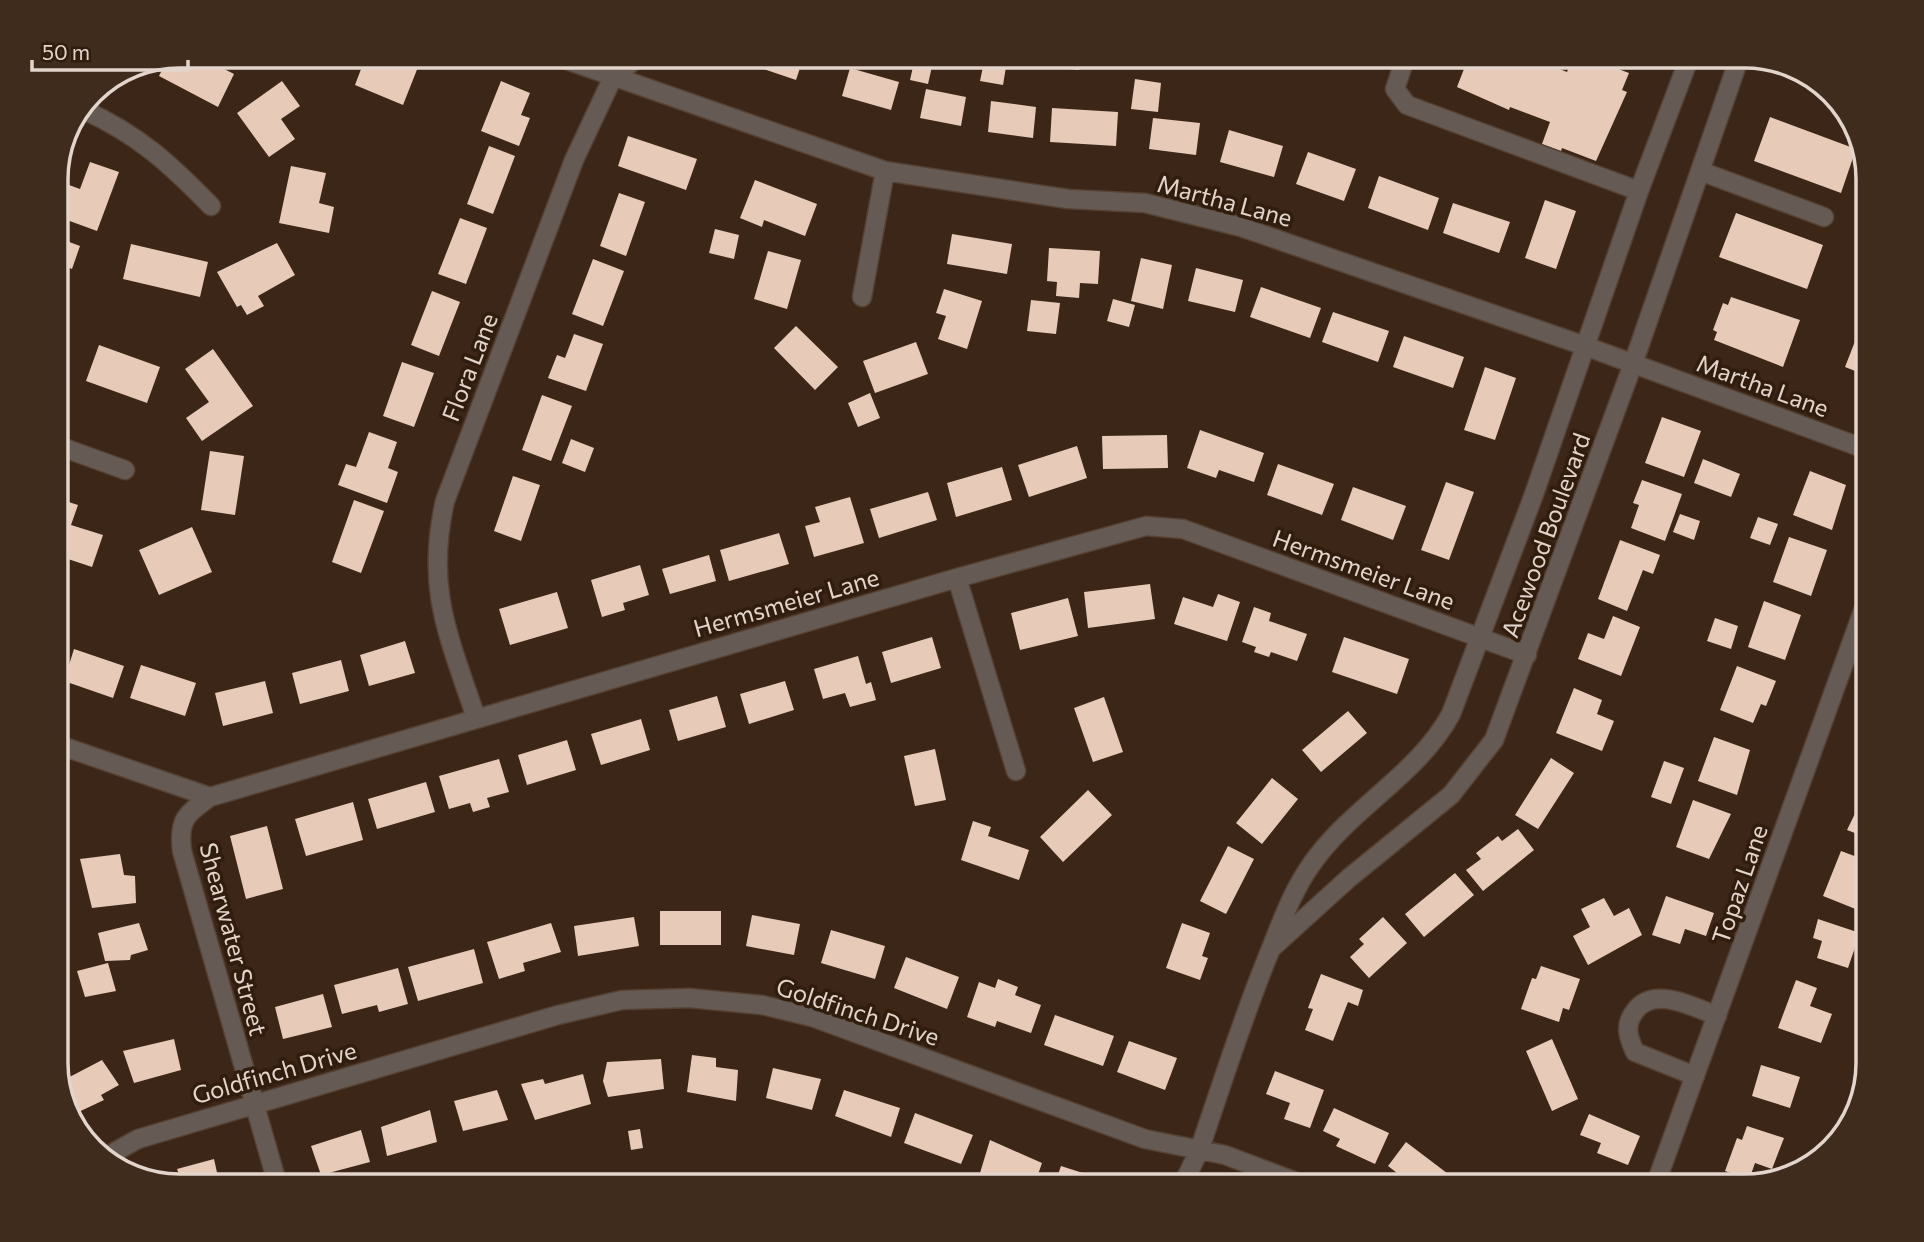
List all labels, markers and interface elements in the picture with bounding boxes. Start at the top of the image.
scale bar [32,28,187,72]
text: 50 m [42,39,90,64]
street label: Martha Lane [1154,168,1296,232]
street label: Flora Lane [435,309,503,425]
street label: Martha Lane [1693,348,1833,422]
street label: Acewood Boulevard [1495,429,1595,641]
street label: Hermsmeier Lane [1269,523,1459,615]
street label: Hermsmeier Lane [690,562,882,642]
street label: Topaz Lane [1705,821,1773,947]
street label: Shearwater Street [194,839,274,1039]
street label: Goldfinch Drive [773,971,943,1051]
street label: Goldfinch Drive [189,1035,359,1109]

